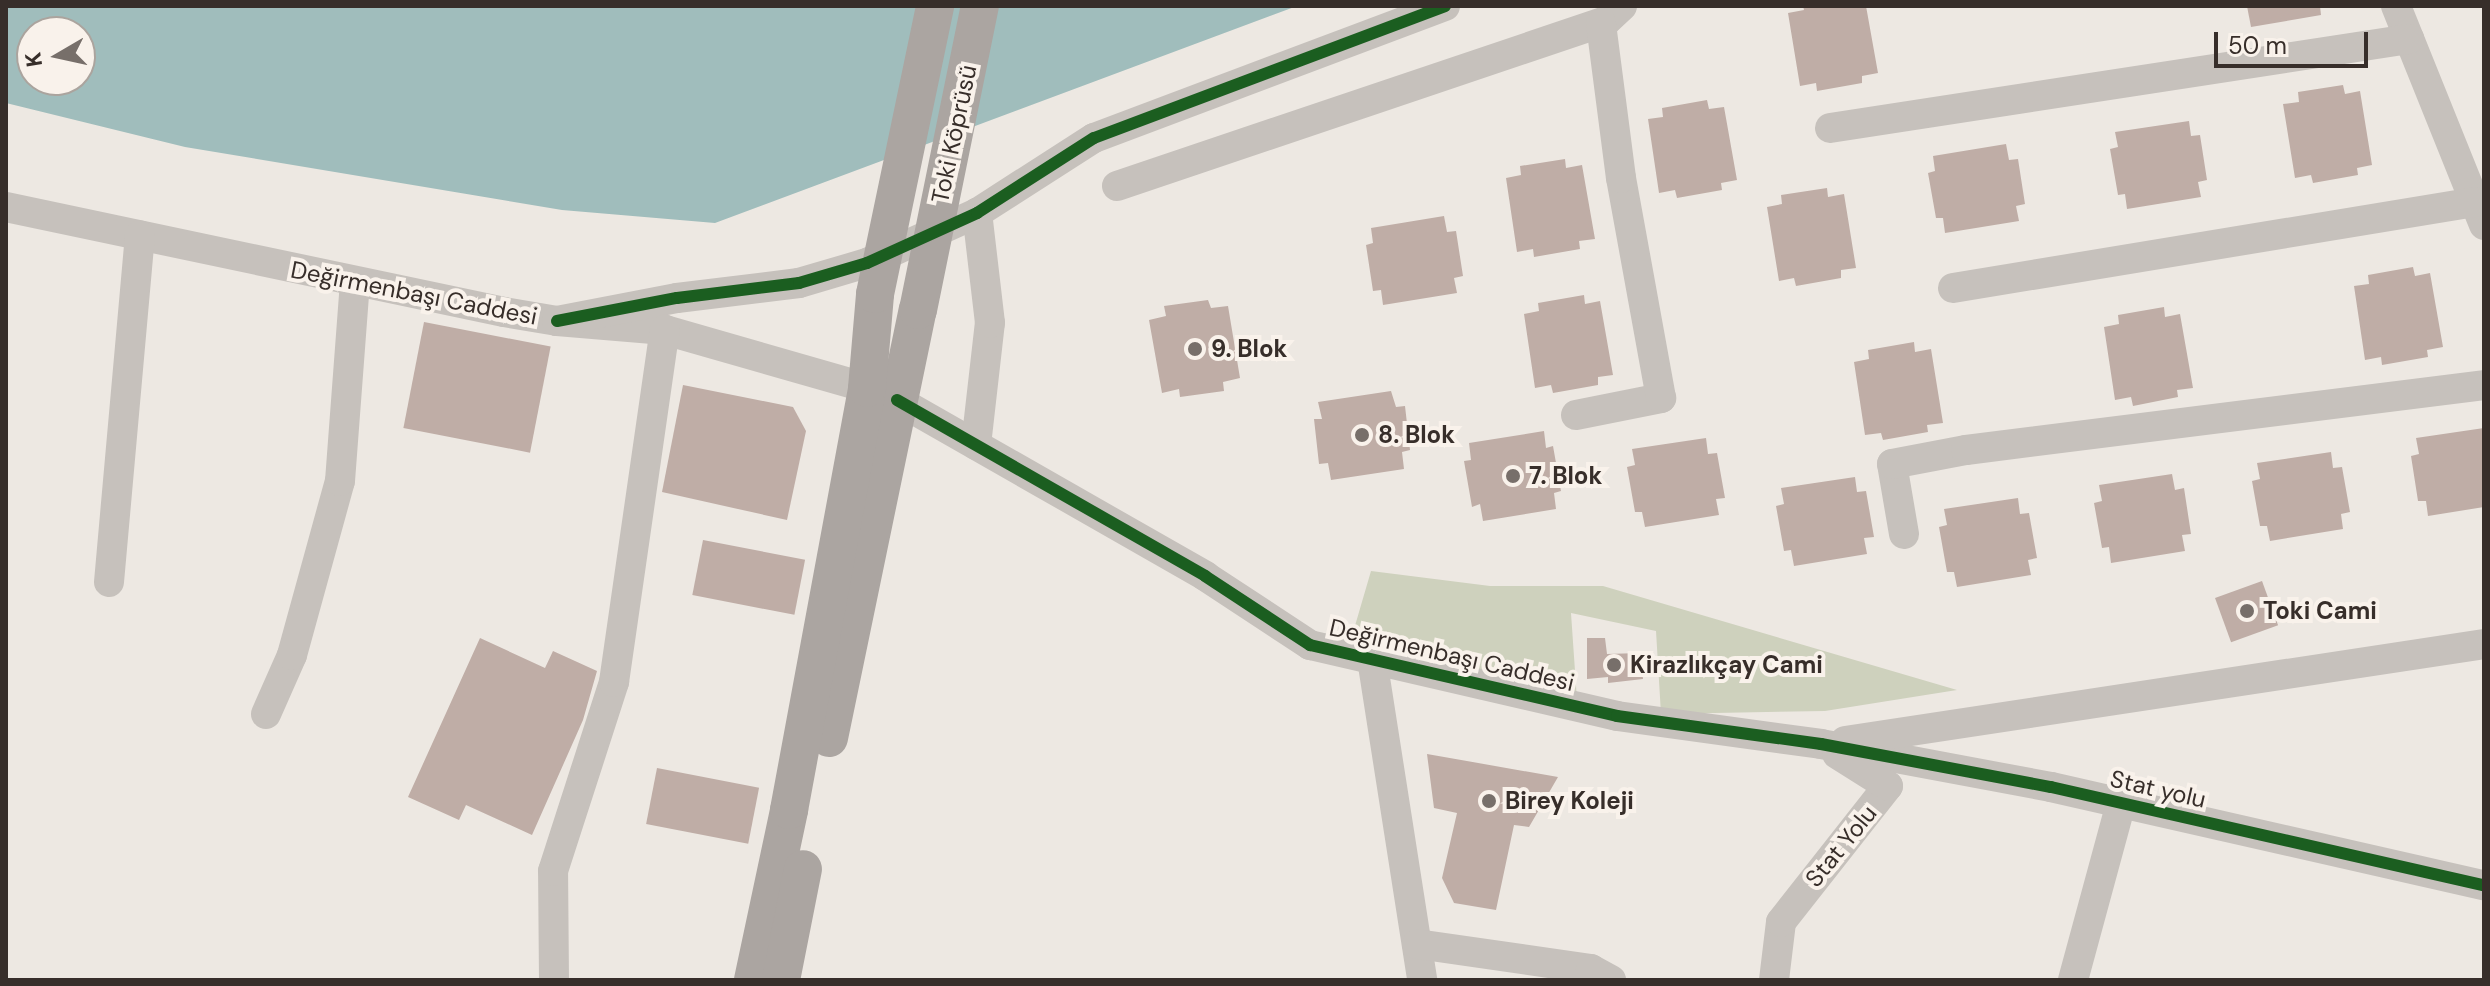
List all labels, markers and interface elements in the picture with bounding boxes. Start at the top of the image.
north arrow [16,16,96,96]
scale bar [2218,16,2372,66]
text: 50 m [2228,30,2287,61]
text: K [18,50,49,69]
street label: Toki Köprüsü [925,62,983,206]
street label: Değirmenbaşı Caddesi [288,255,540,331]
place label: 9. Blok [1211,335,1287,363]
marker: 9. Blok [1186,340,1204,358]
place label: 8. Blok [1378,421,1455,449]
marker: 8. Blok [1353,426,1371,444]
place label: 7. Blok [1529,462,1602,490]
marker: 7. Blok [1504,467,1522,485]
place label: Toki Cami [2263,597,2377,625]
marker: Toki Cami [2238,602,2256,620]
street label: Değirmenbaşı Caddesi [1327,613,1577,697]
place label: Kirazlıkçay Cami [1630,651,1823,679]
marker: Kirazlıkçay Cami [1605,656,1623,674]
street label: Stat yolu [2107,764,2209,814]
place label: Birey Koleji [1505,787,1634,815]
marker: Birey Koleji [1480,792,1498,810]
street label: Stat Yolu [1799,799,1883,893]

